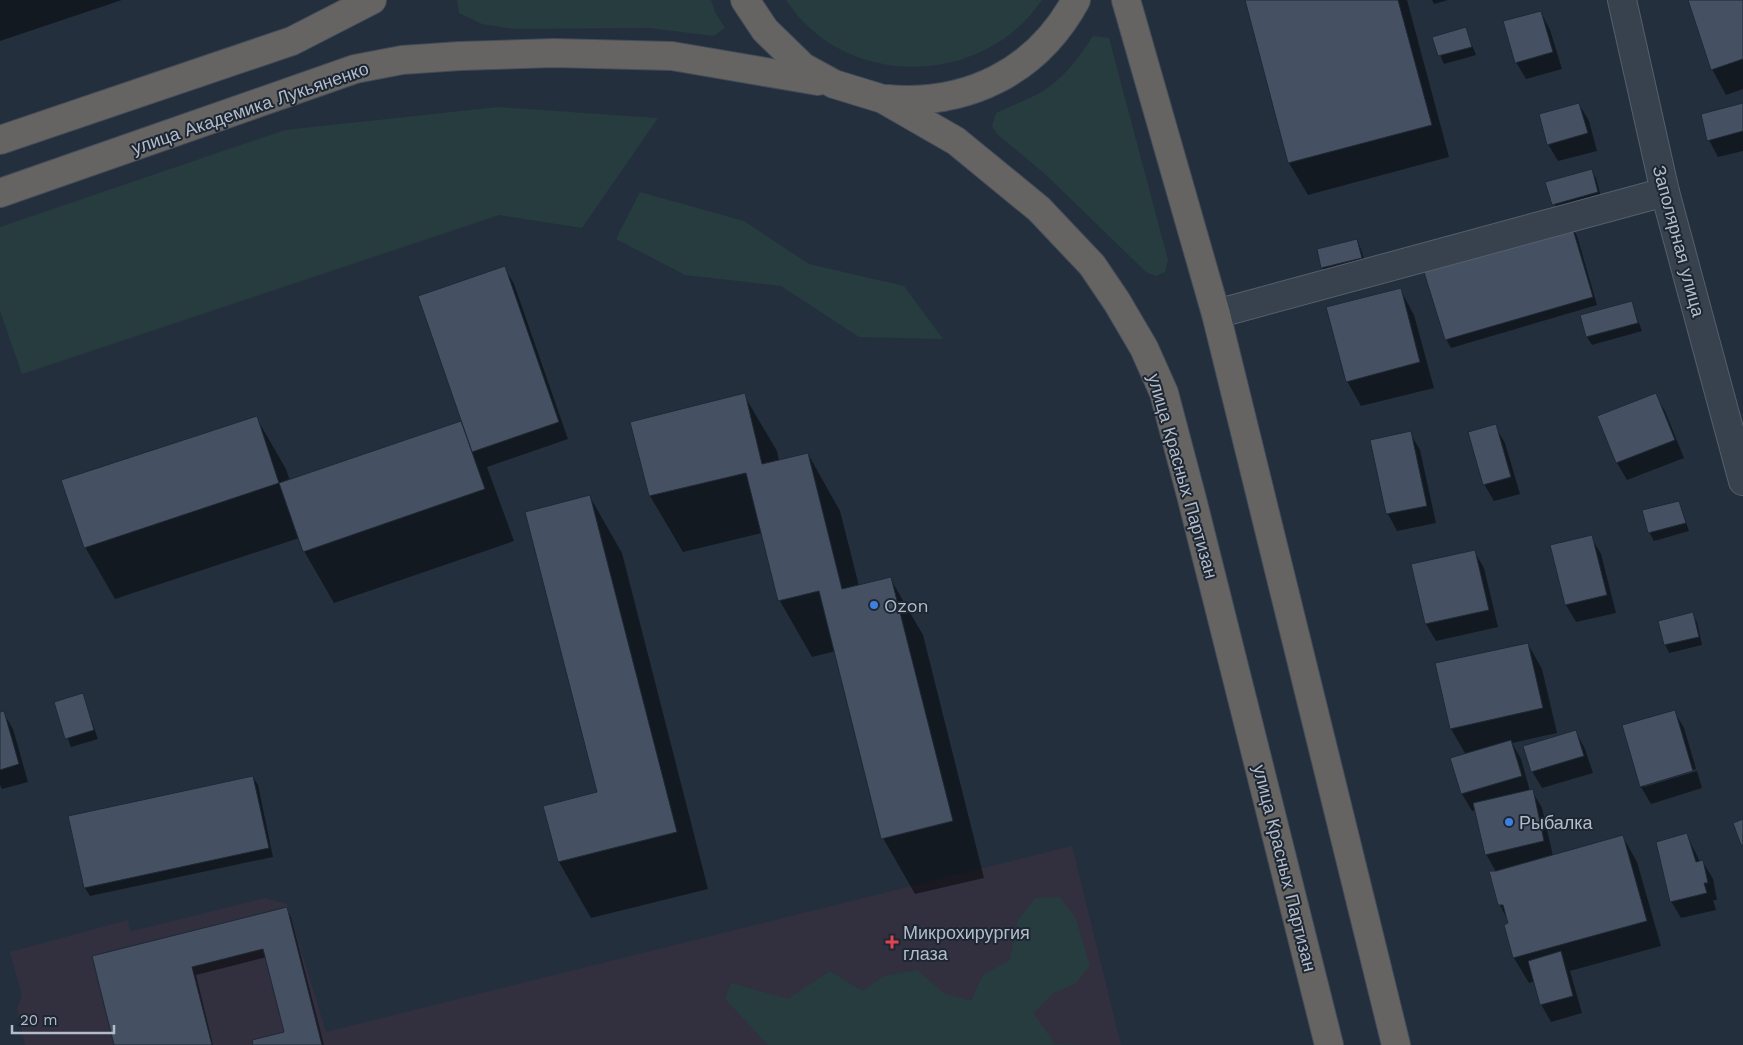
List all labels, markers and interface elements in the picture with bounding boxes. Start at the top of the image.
street label: улица Академика Лукьяненко [129,57,371,159]
street label: Заполярная улица [1649,163,1710,320]
street label: улица Красных Партизан [1144,371,1222,581]
place label: Ozon [884,595,929,616]
marker: Ozon [868,599,880,611]
street label: улица Красных Партизан [1249,763,1321,973]
place label: Рыбалка [1519,812,1594,833]
marker: Рыбалка [1503,816,1515,828]
place label: Микрохирургия глаза [903,922,1030,964]
marker: Микрохирургия глаза [885,935,899,949]
scale bar [12,1002,115,1034]
text: 20 m [20,1011,58,1029]

